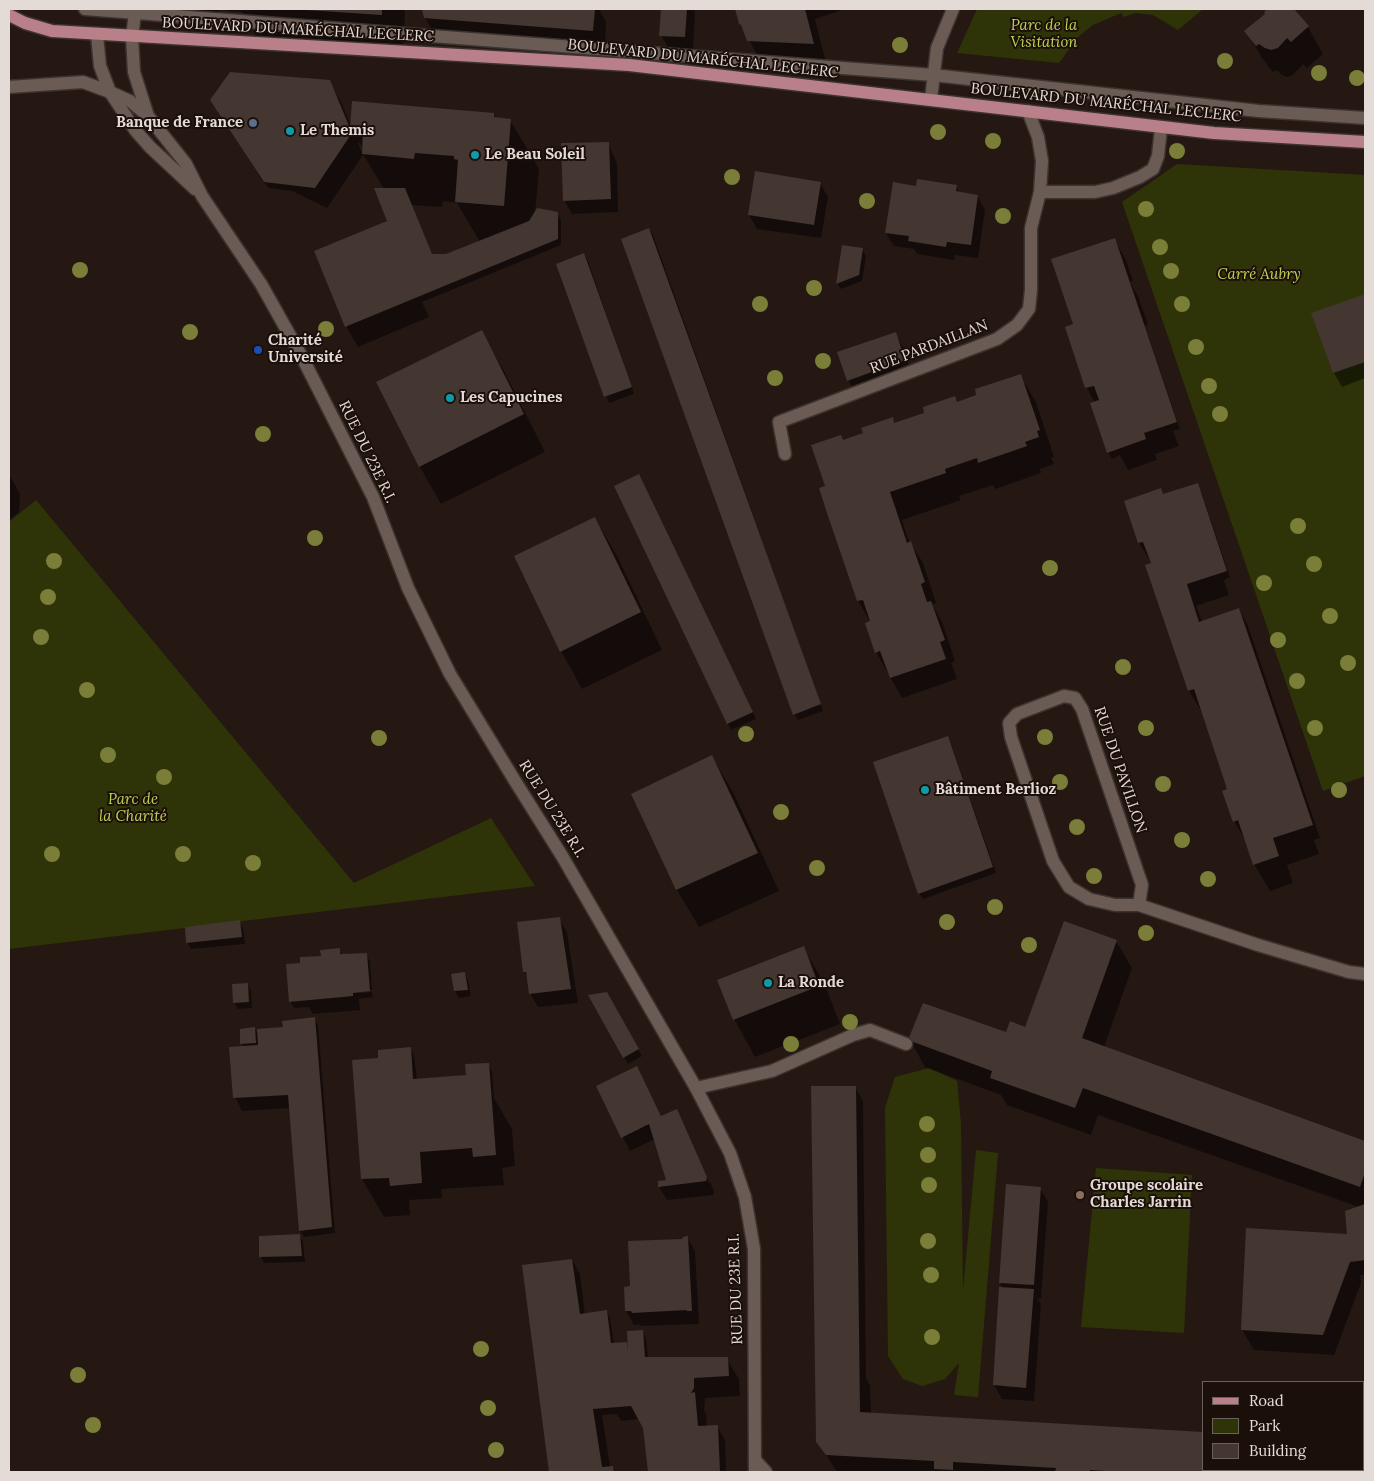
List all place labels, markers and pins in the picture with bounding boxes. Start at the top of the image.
place label: Banque de France [116,114,243,132]
marker: Banque de France [247,117,259,129]
place label: Le Themis [300,122,374,140]
marker: Le Themis [284,125,296,137]
place label: Le Beau Soleil [485,146,585,164]
marker: Le Beau Soleil [469,149,481,161]
place label: Charité Université [268,332,343,367]
marker: Charité Université [252,344,264,356]
place label: Les Capucines [460,389,562,407]
marker: Les Capucines [444,392,456,404]
place label: Bâtiment Berlioz [935,781,1056,799]
marker: Bâtiment Berlioz [919,784,931,796]
place label: La Ronde [778,974,844,992]
marker: La Ronde [762,977,774,989]
place label: Groupe scolaire Charles Jarrin [1090,1177,1203,1212]
marker: Groupe scolaire Charles Jarrin [1074,1189,1086,1201]

